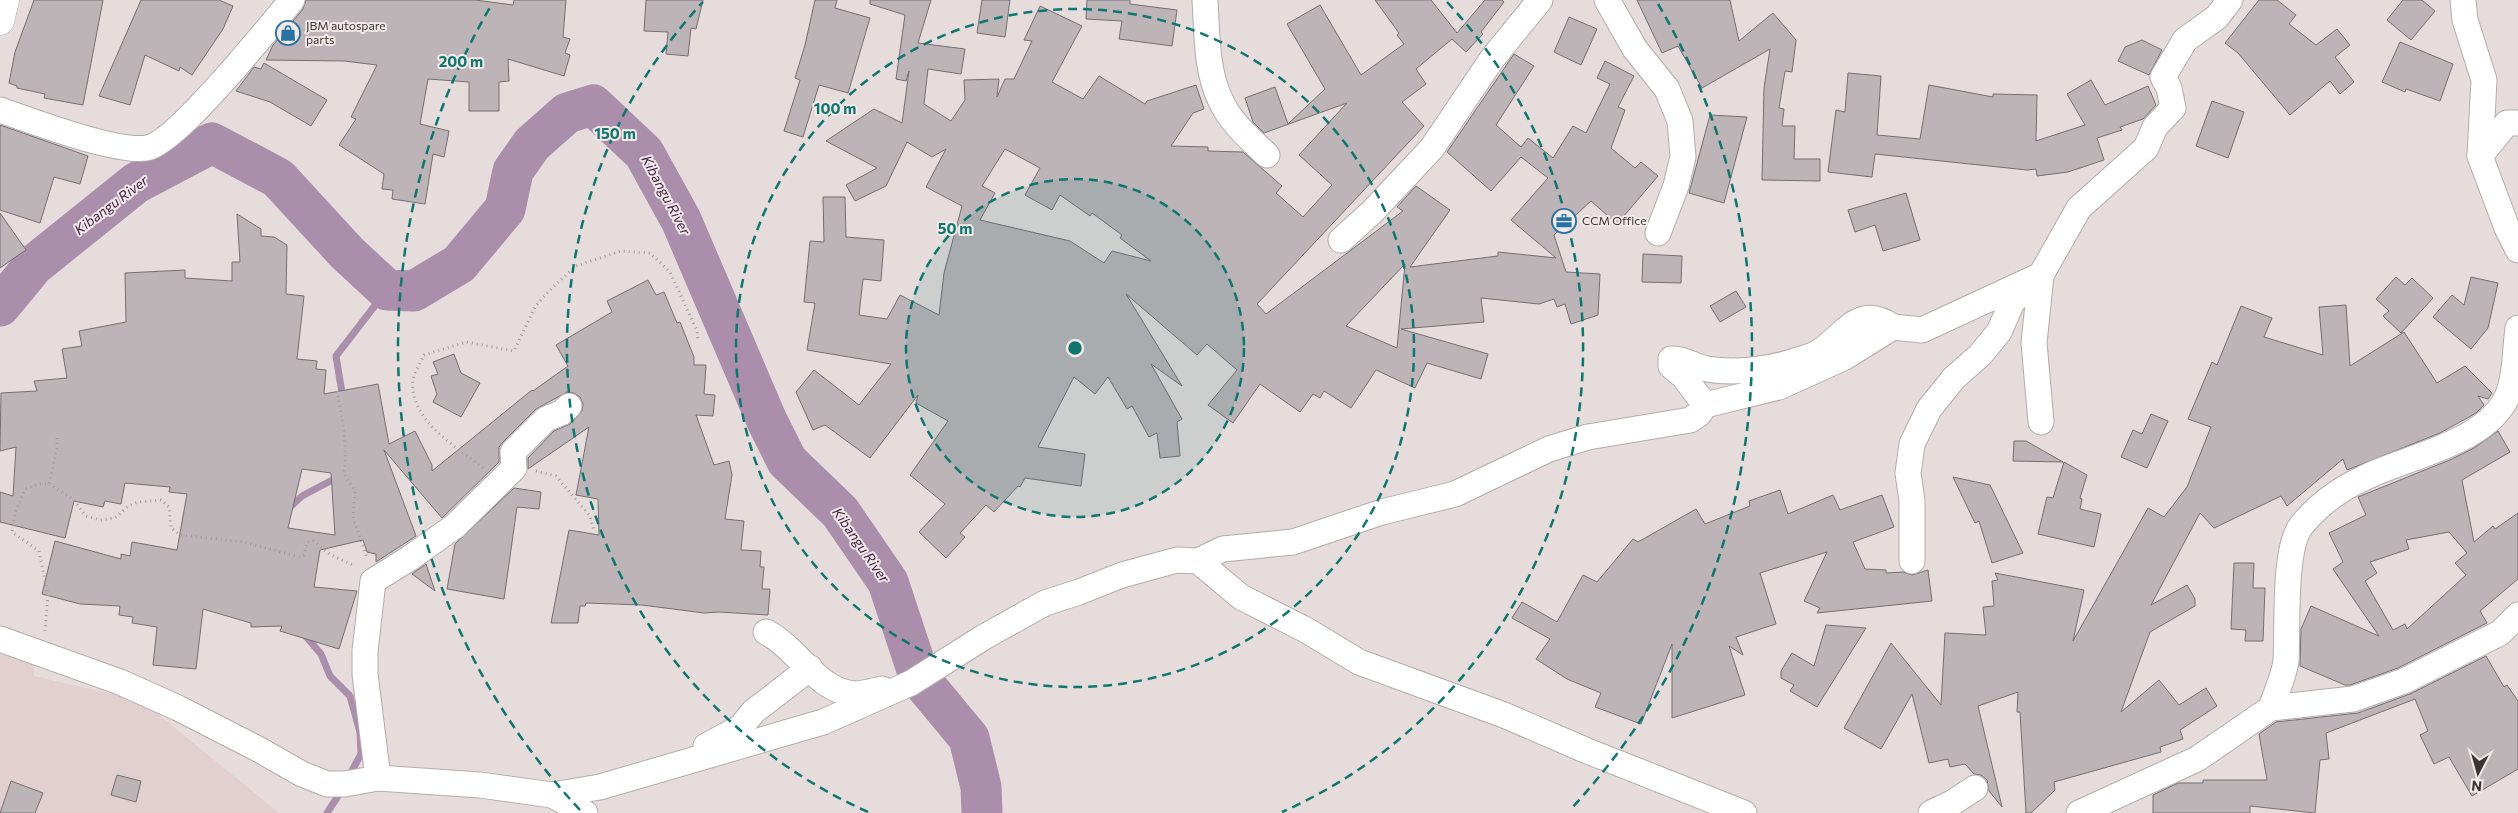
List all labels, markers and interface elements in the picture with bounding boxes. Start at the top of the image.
place label: JBM autospare parts [306,18,386,46]
shop icon: JBM autospare parts [275,20,301,46]
text: 200 m [439,52,483,70]
text: 100 m [814,99,856,117]
text: 150 m [594,124,636,142]
water label: Kibangu River [638,152,695,238]
water label: Kibangu River [71,171,151,238]
office icon: CCM Office [1551,208,1577,234]
place label: CCM Office [1582,213,1647,227]
text: 50 m [938,219,972,237]
centre of rings [1066,339,1084,357]
water label: Kibangu River [829,504,894,586]
north arrow [2453,748,2503,798]
text: N [2470,777,2483,795]

